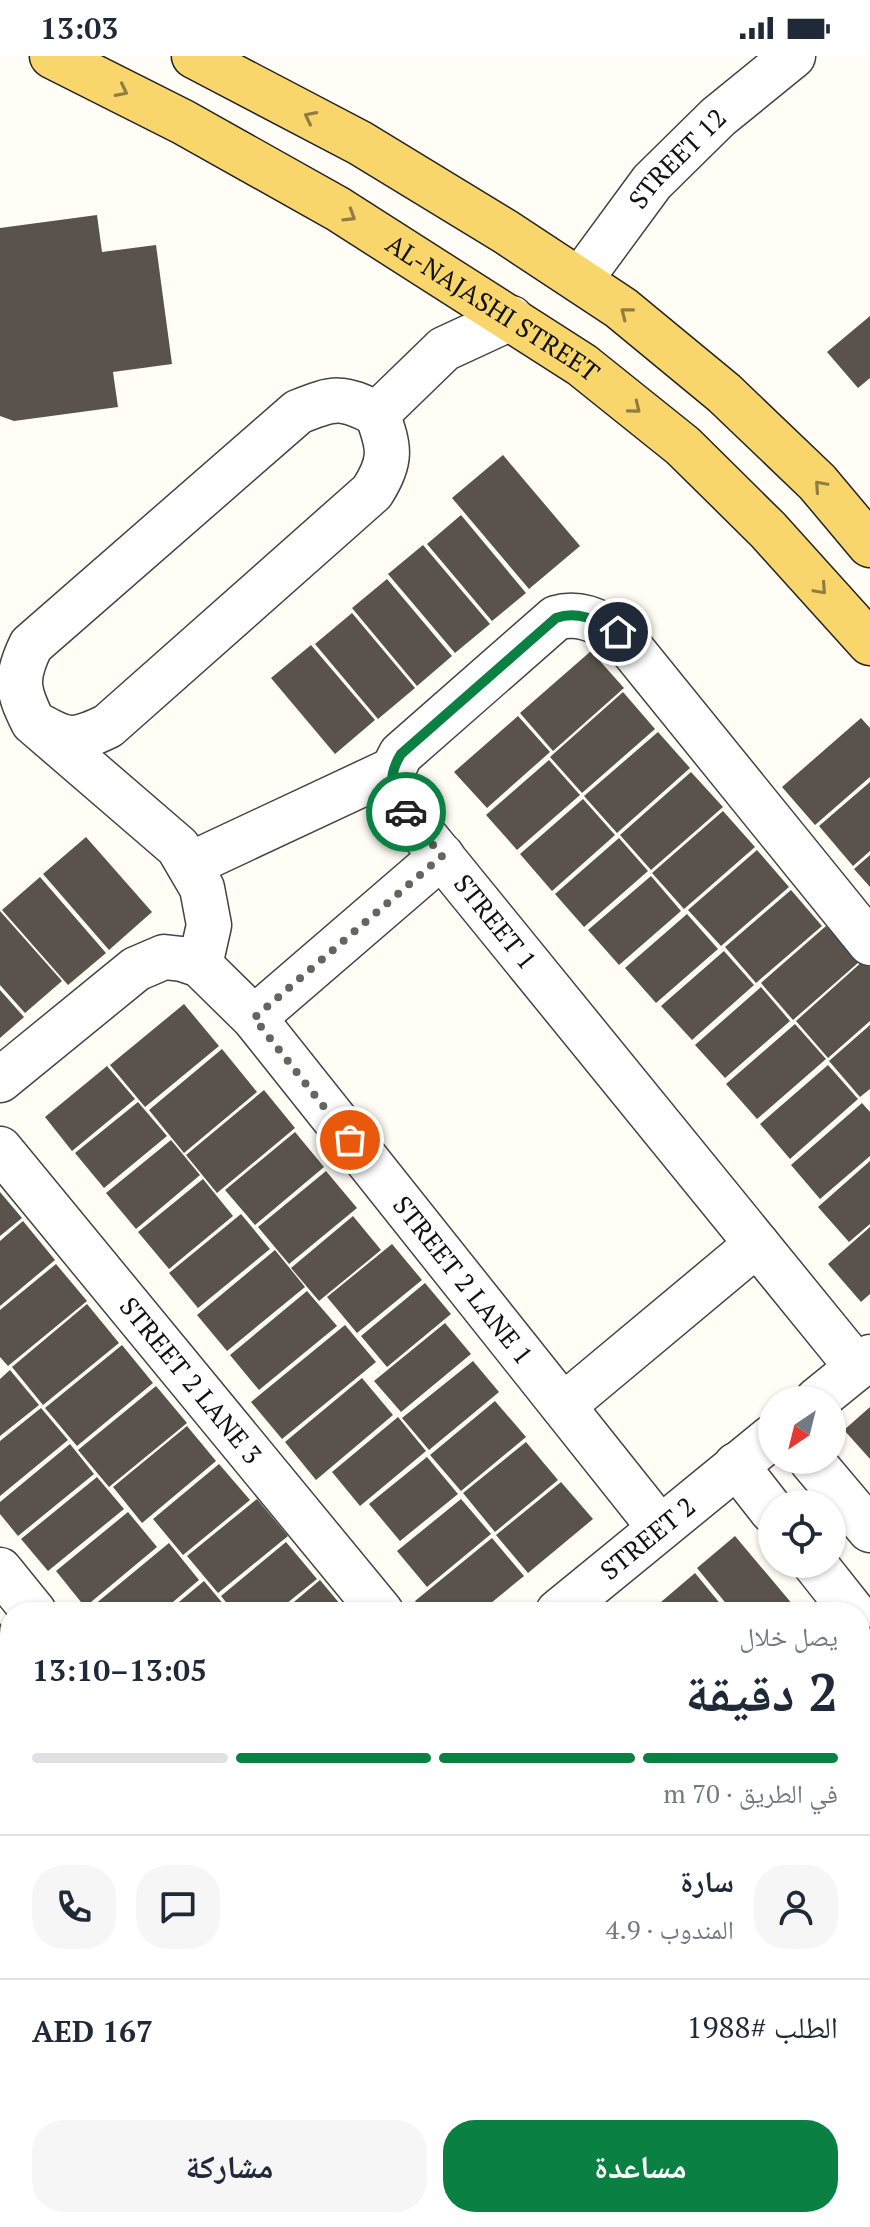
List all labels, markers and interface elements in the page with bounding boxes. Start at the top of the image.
text: 13:03 [40,8,118,48]
one-way arrow [113,82,128,97]
street label: STREET 12 [620,100,733,215]
one-way arrow [304,112,319,127]
one-way arrow [341,207,355,222]
street label: AL-NAJASHI STREET [380,226,607,388]
one-way arrow [620,308,635,322]
one-way arrow [626,398,641,412]
one-way arrow [815,480,829,495]
one-way arrow [812,579,826,594]
pin [584,598,652,666]
icon: home [596,610,640,654]
courier [366,772,446,852]
icon: car [384,790,428,834]
street label: STREET 1 [447,867,545,976]
pin [316,1106,384,1174]
icon: bag [328,1118,372,1162]
street label: STREET 2 LANE 1 [386,1189,541,1371]
street label: STREET 2 LANE 3 [113,1290,270,1470]
north arrow [758,1386,846,1474]
map controls [758,1386,846,1578]
street label: STREET 2 [593,1489,702,1587]
button: locate [758,1490,846,1578]
text: يصل خلال [739,1619,838,1653]
text: 13:05–13:10 [32,1650,207,1690]
text: 2 دقيقة [685,1657,838,1726]
text: في الطريق · 70 m [663,1776,838,1810]
text: سارة [680,1861,734,1901]
button: phone [32,1865,116,1949]
button: chat [136,1865,220,1949]
button: person [754,1865,838,1949]
text: المندوب · 4.9 [606,1912,734,1946]
text: الطلب #1988 [687,2007,838,2047]
text: AED 167 [32,2011,153,2051]
button: مشاركة [32,2120,427,2212]
button: مساعدة [443,2120,838,2212]

